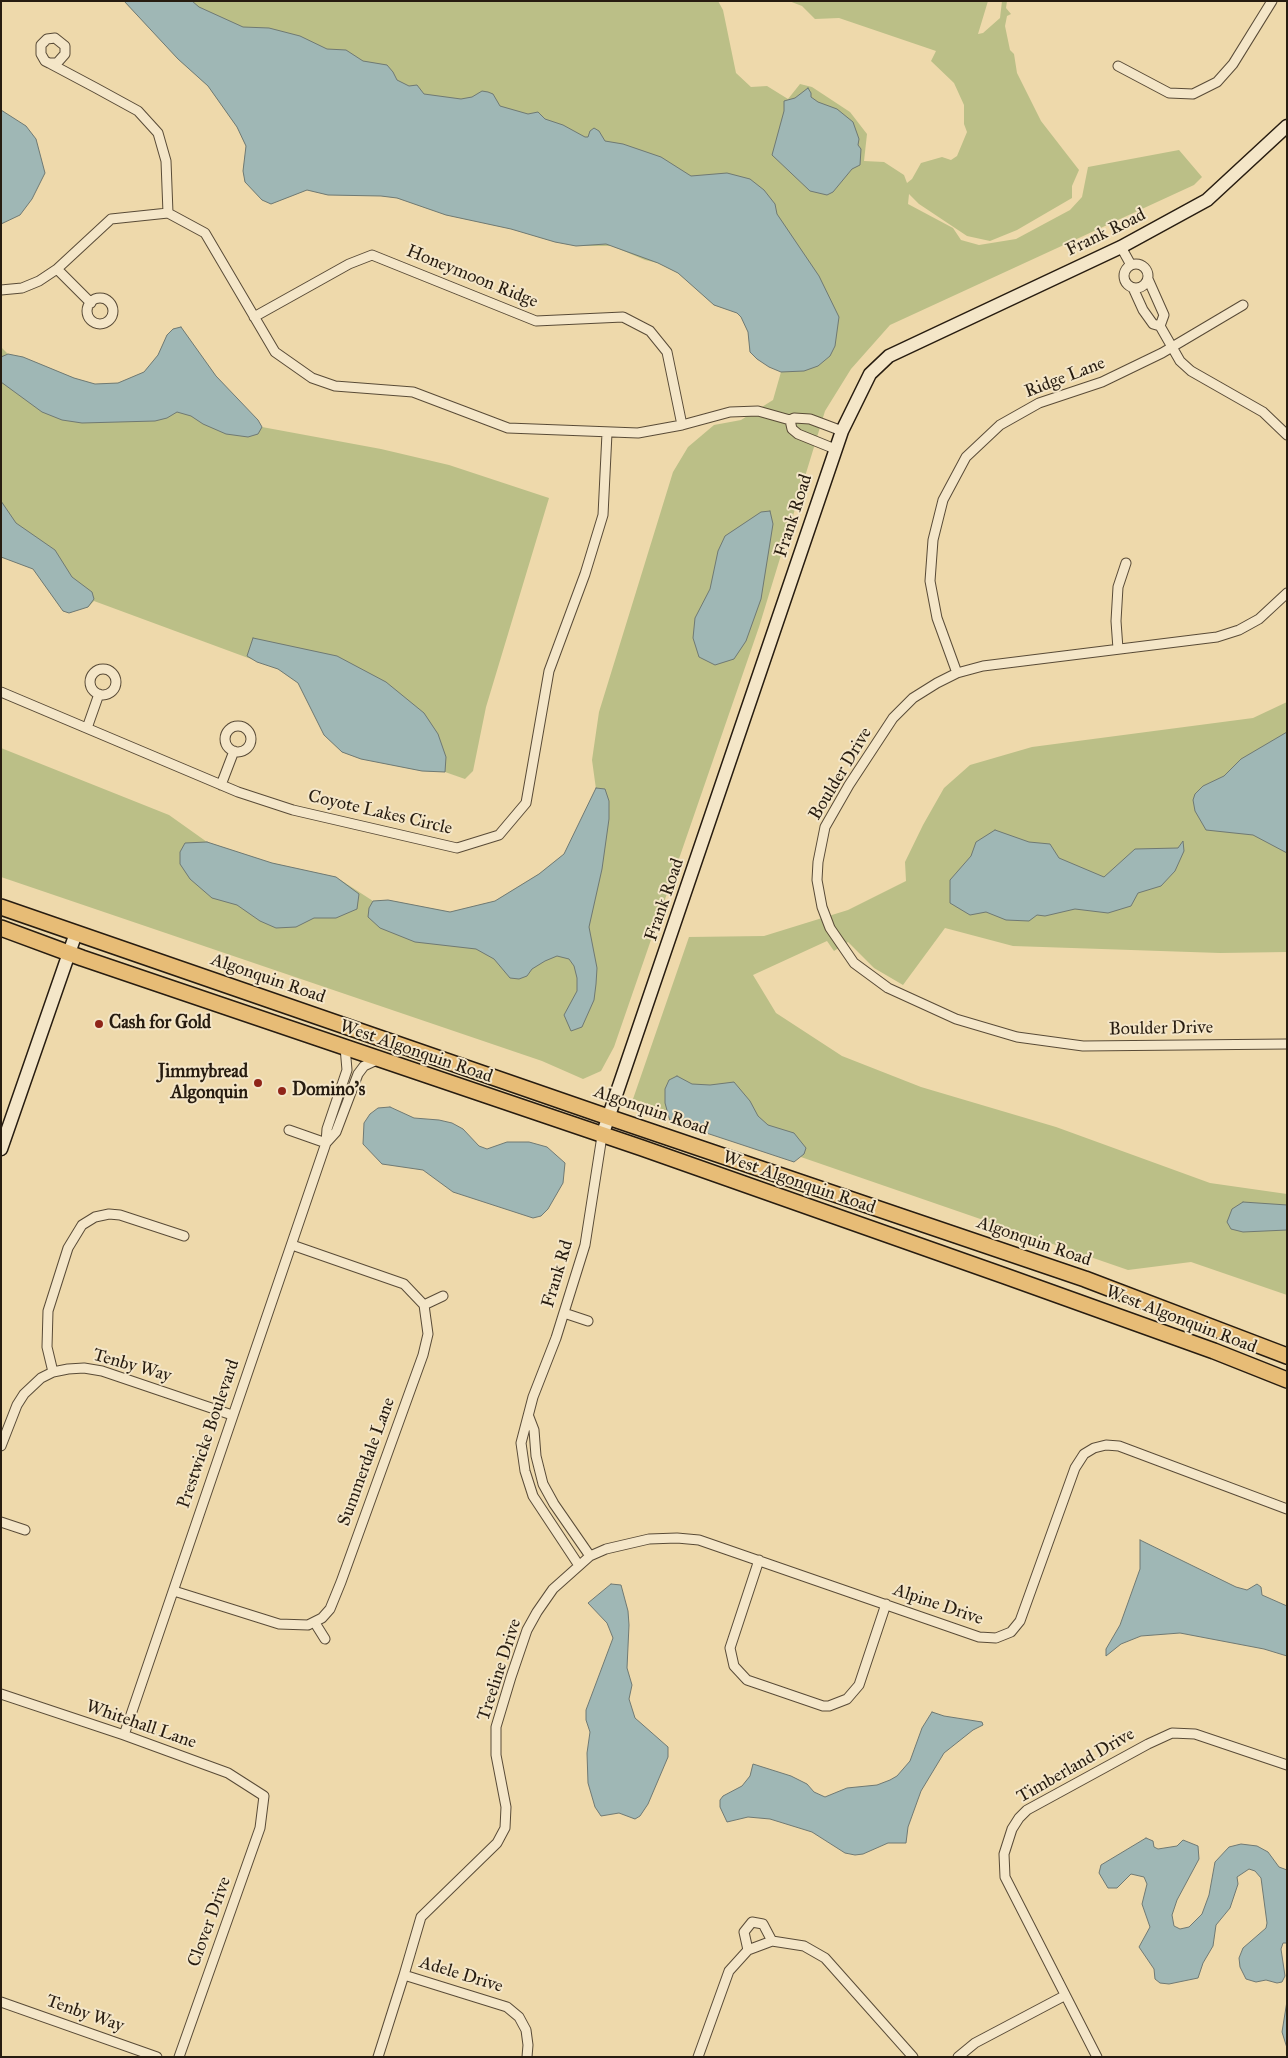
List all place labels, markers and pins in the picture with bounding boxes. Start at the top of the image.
place label: Cash for Gold [109,1013,211,1035]
marker: Cash for Gold [93,1018,105,1030]
place label: Jimmybread Algonquin [158,1062,248,1104]
marker: Jimmybread Algonquin [252,1077,264,1089]
place label: Domino's [292,1080,365,1102]
marker: Domino's [276,1085,288,1097]

